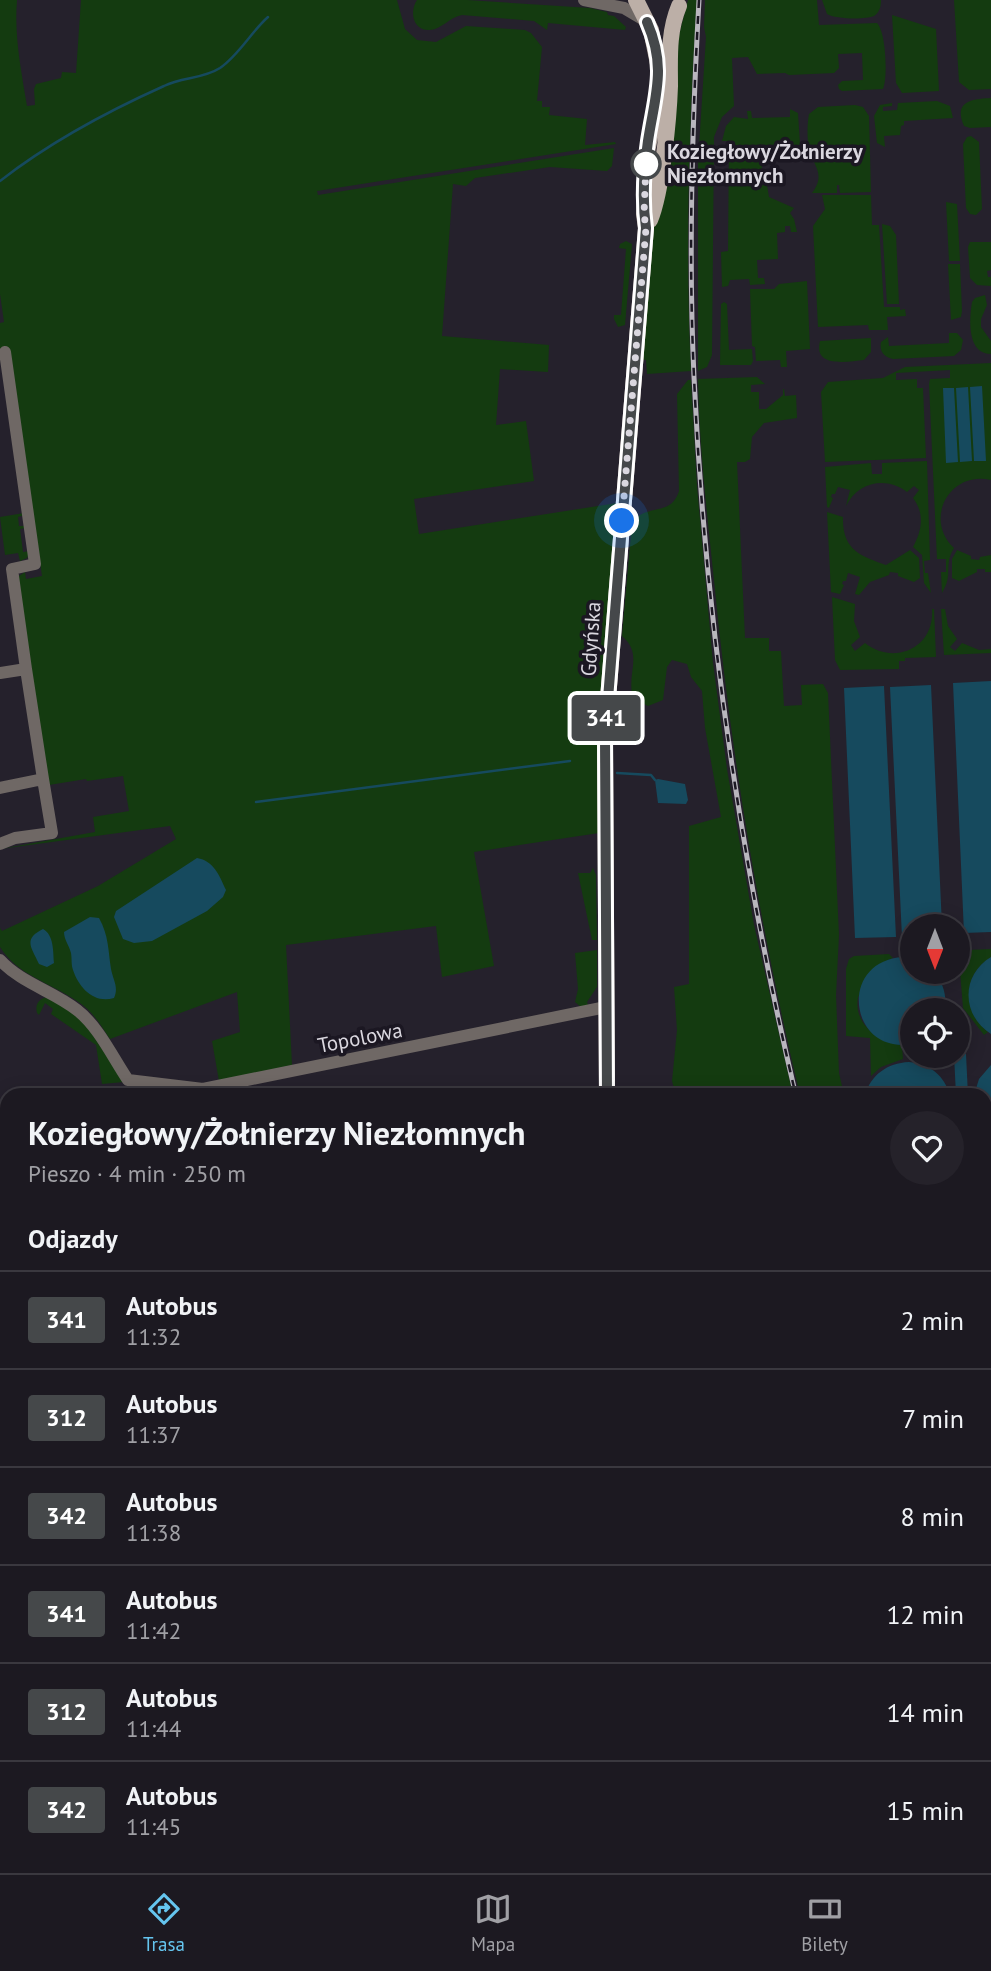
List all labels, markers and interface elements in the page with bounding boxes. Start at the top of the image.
place label: Koziegłowy/Żołnierzy Niezłomnych [667,138,864,189]
marker: Koziegłowy/Żołnierzy Niezłomnych [631,149,661,179]
your location [604,503,639,538]
street label: Gdyńska [574,601,607,677]
line badge: 341 [566,695,646,741]
text: 341 [586,702,626,733]
north arrow [900,914,970,984]
map controls [900,914,970,1068]
button: locate [900,998,970,1068]
street label: Topolowa [315,1016,405,1059]
text: Koziegłowy/Żołnierzy Niezłomnych [28,1111,526,1154]
button: heart [890,1111,964,1185]
text: Pieszo · 4 min · 250 m [28,1159,246,1188]
text: Odjazdy [28,1222,118,1255]
text: Autobus [126,1289,218,1322]
text: 341 [46,1304,87,1335]
text: 2 min [901,1304,964,1337]
text: 11:32 [126,1322,181,1351]
text: Autobus [126,1387,218,1420]
text: 312 [46,1402,87,1433]
text: 7 min [902,1402,964,1435]
text: 11:37 [126,1420,181,1449]
text: Autobus [126,1485,218,1518]
text: 342 [46,1500,87,1531]
text: 8 min [901,1500,964,1533]
text: 11:38 [126,1518,181,1547]
text: Autobus [126,1583,218,1616]
text: 341 [46,1598,87,1629]
text: 12 min [886,1598,964,1631]
text: 11:42 [126,1616,181,1645]
text: Autobus [126,1681,218,1714]
text: 312 [46,1696,87,1727]
text: 14 min [886,1696,964,1729]
text: 11:44 [126,1714,181,1743]
text: Autobus [126,1779,218,1812]
text: 342 [46,1794,87,1825]
text: 15 min [886,1794,964,1827]
text: 11:45 [126,1812,181,1841]
tab: Trasa [143,1890,185,1956]
tab: Mapa [471,1890,515,1956]
tab: Bilety [801,1890,848,1956]

